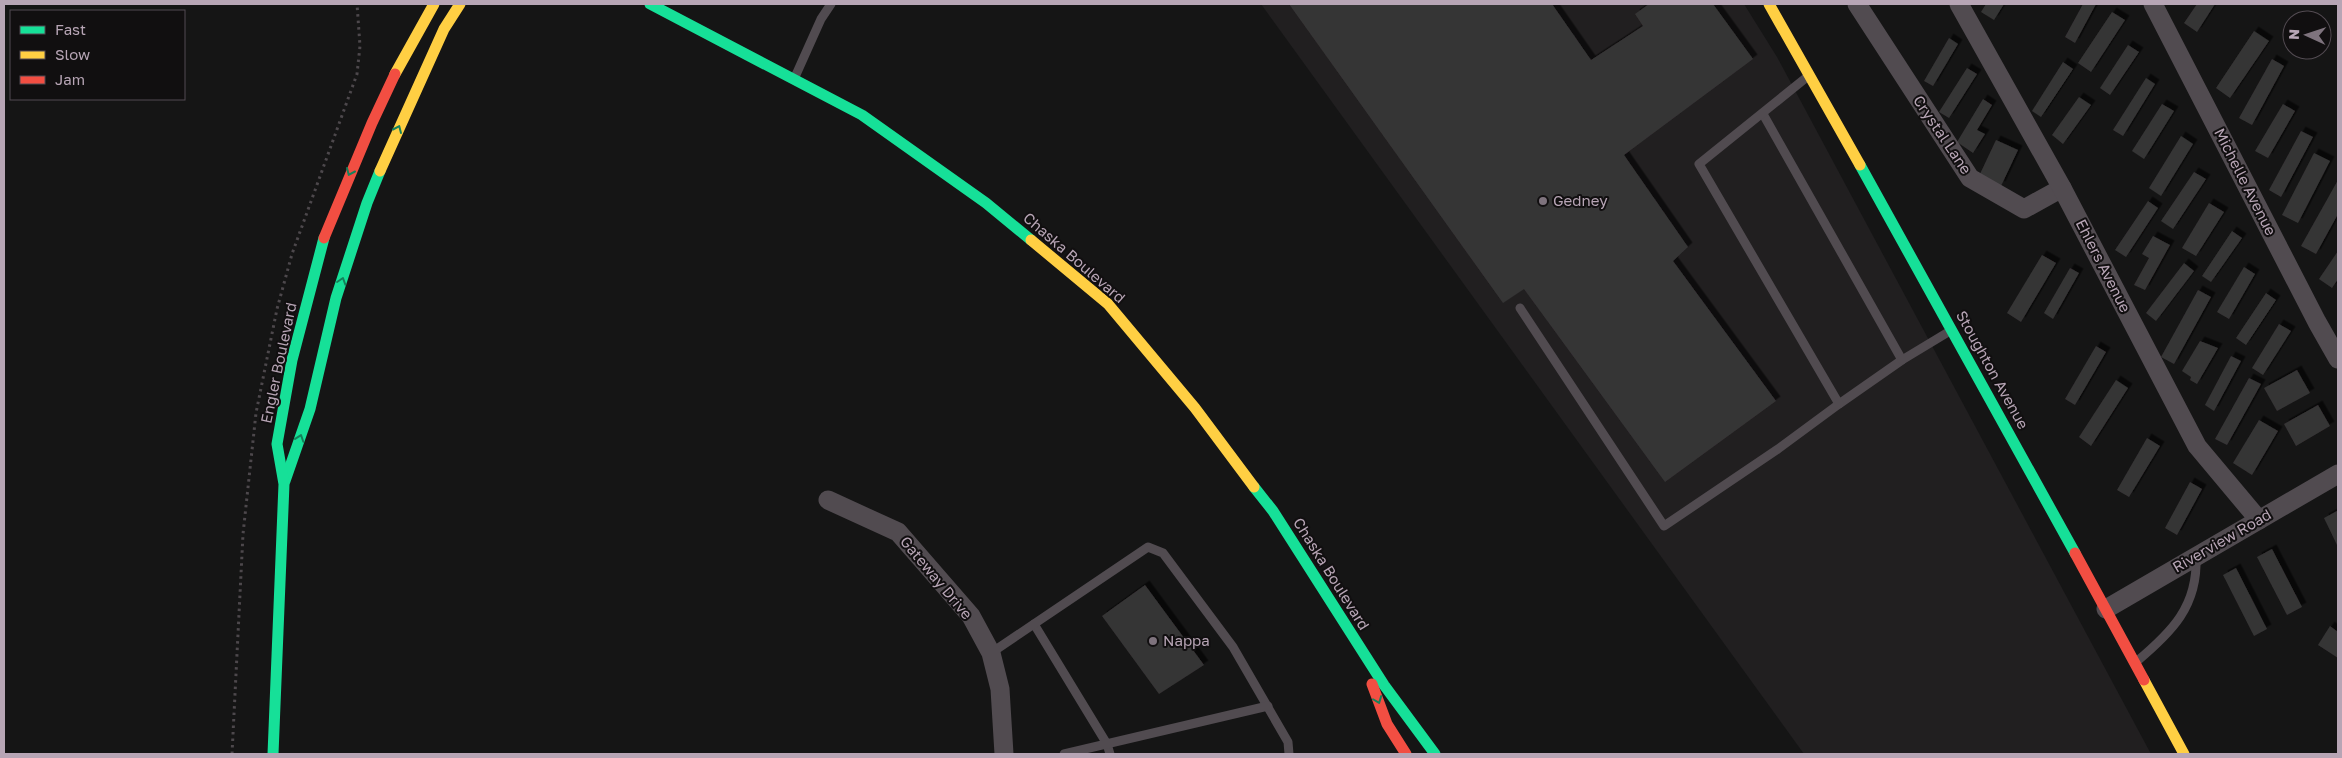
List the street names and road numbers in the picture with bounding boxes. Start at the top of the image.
street label: Crystal Lane [1910,92,1976,177]
street label: Michelle Avenue [2211,125,2281,238]
street label: Chaska Boulevard [1020,208,1129,306]
street label: Ehlers Avenue [2073,216,2135,315]
street label: Engler Boulevard [256,301,300,425]
street label: Stoughton Avenue [1953,307,2033,432]
street label: Riverview Road [2169,505,2274,576]
street label: Chaska Boulevard [1290,514,1374,633]
street label: Gateway Drive [897,532,977,623]

